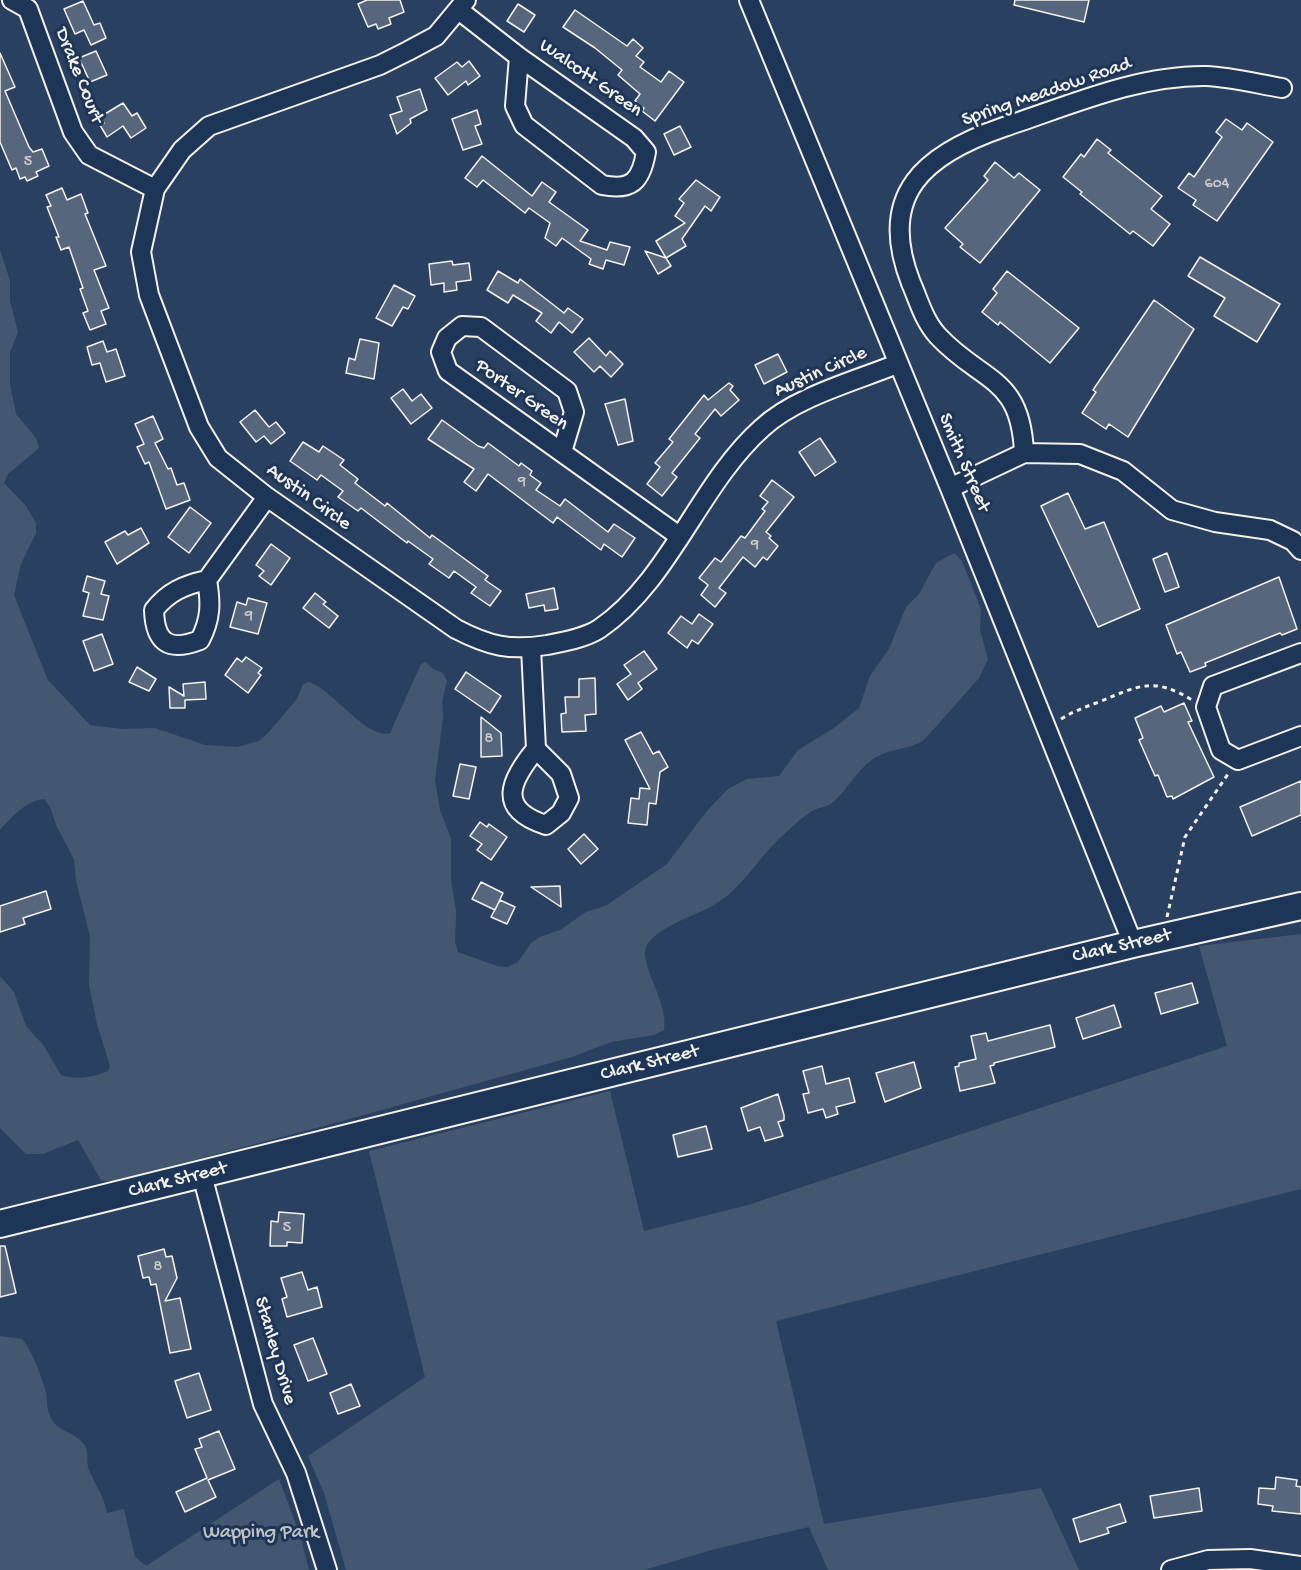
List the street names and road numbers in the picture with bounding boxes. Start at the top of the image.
street label: Drake Court [48,25,108,127]
street label: Walcott Green [534,35,646,123]
street label: Spring Meadow Road [959,53,1135,133]
street label: Austin Circle [771,342,871,404]
street label: Porter Green [470,355,572,437]
street label: Smith Street [931,410,995,516]
street label: Austin Circle [261,459,355,537]
street label: Clark Street [1070,924,1174,970]
street label: Clark Street [598,1040,702,1088]
street label: Clark Street [126,1157,230,1205]
street label: Stanley Drive [247,1294,301,1408]

